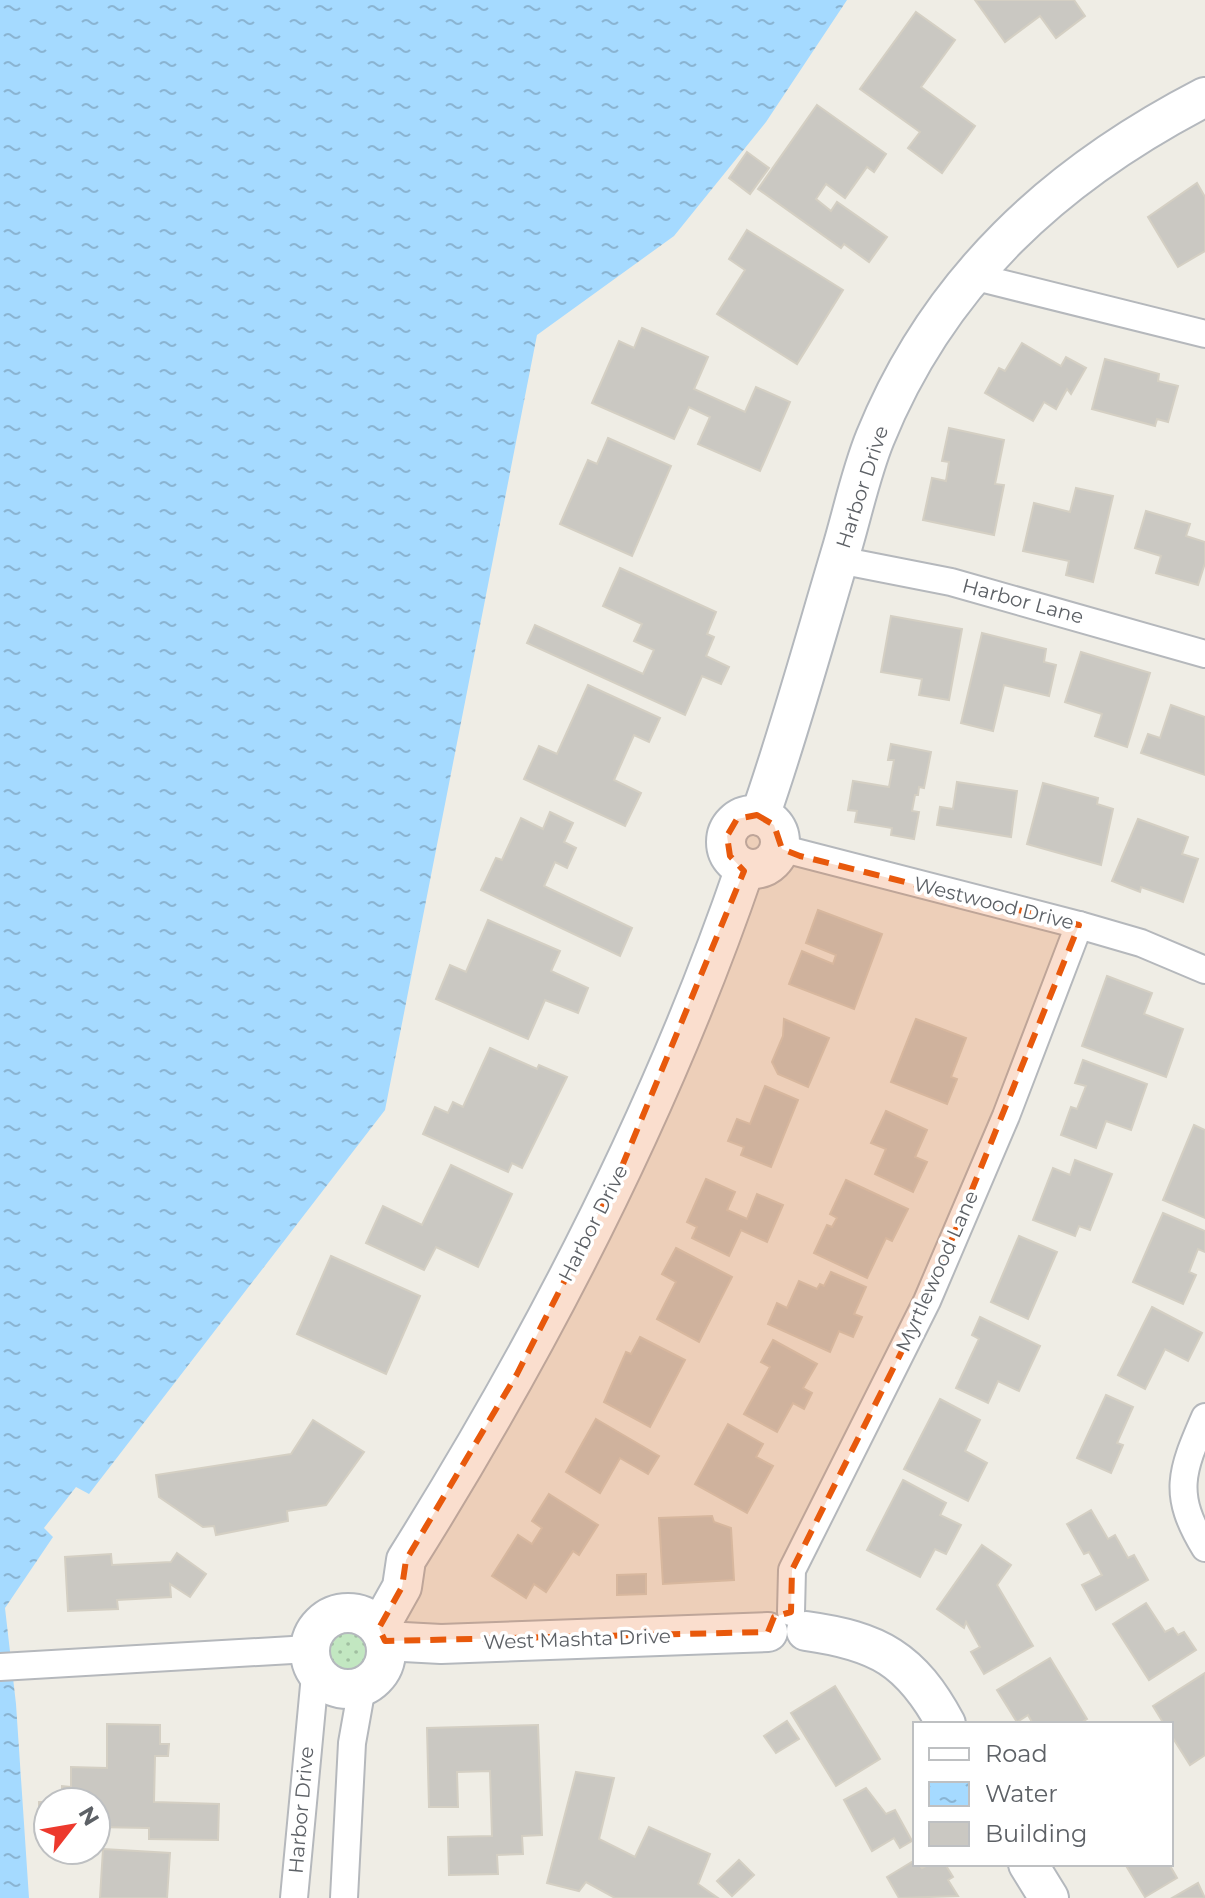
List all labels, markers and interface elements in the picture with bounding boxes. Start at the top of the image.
street label: Harbor Drive [831,423,893,551]
street label: Harbor Lane [960,573,1086,629]
street label: Westwood Drive [911,871,1077,935]
street label: Harbor Drive [553,1161,633,1285]
street label: Myrtlewood Lane [891,1187,983,1355]
street label: West Mashta Drive [483,1624,671,1654]
legend [913,1722,1173,1866]
text: Road [985,1739,1048,1768]
street label: Harbor Drive [283,1745,319,1875]
text: Water [985,1779,1058,1808]
north arrow [32,1786,112,1866]
text: N [73,1801,105,1831]
text: Building [985,1819,1088,1848]

